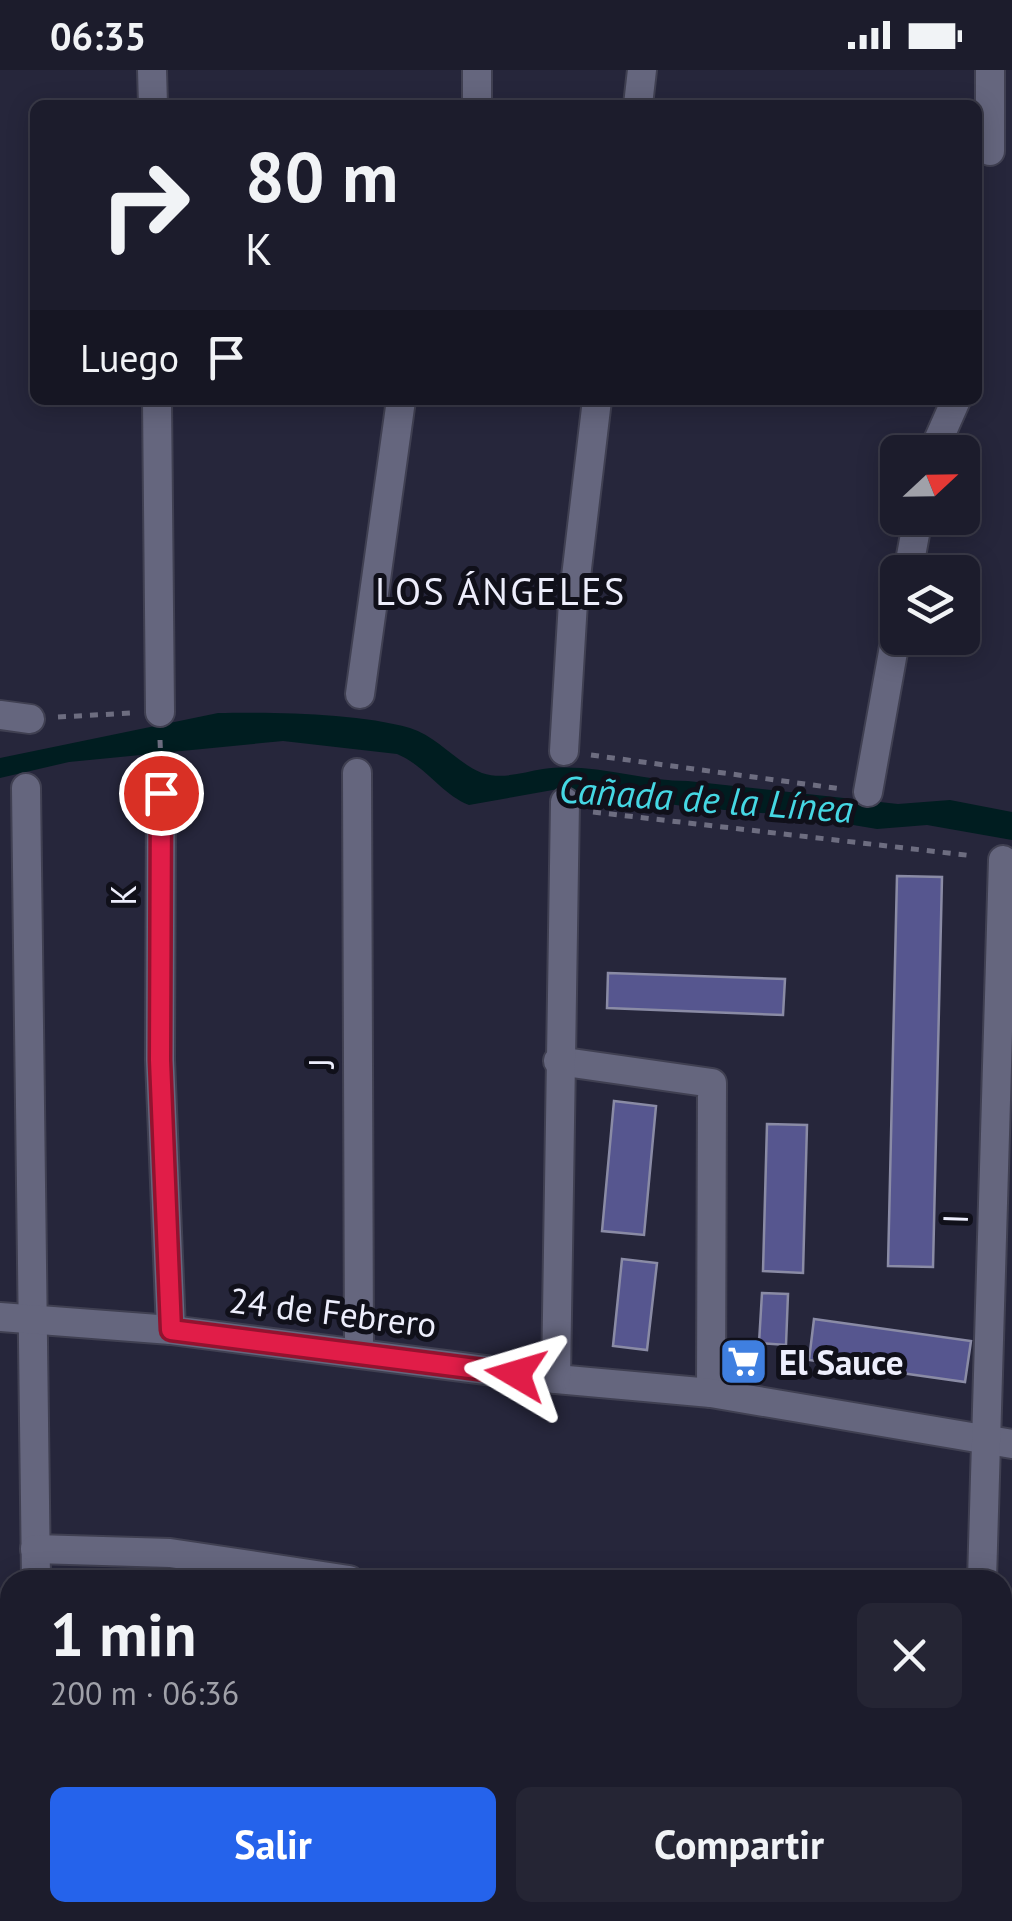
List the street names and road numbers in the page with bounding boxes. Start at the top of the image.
street label: K [100,884,146,906]
street label: J [298,1058,344,1070]
street label: I [932,1213,978,1225]
street label: 24 de Febrero [227,1276,439,1348]

